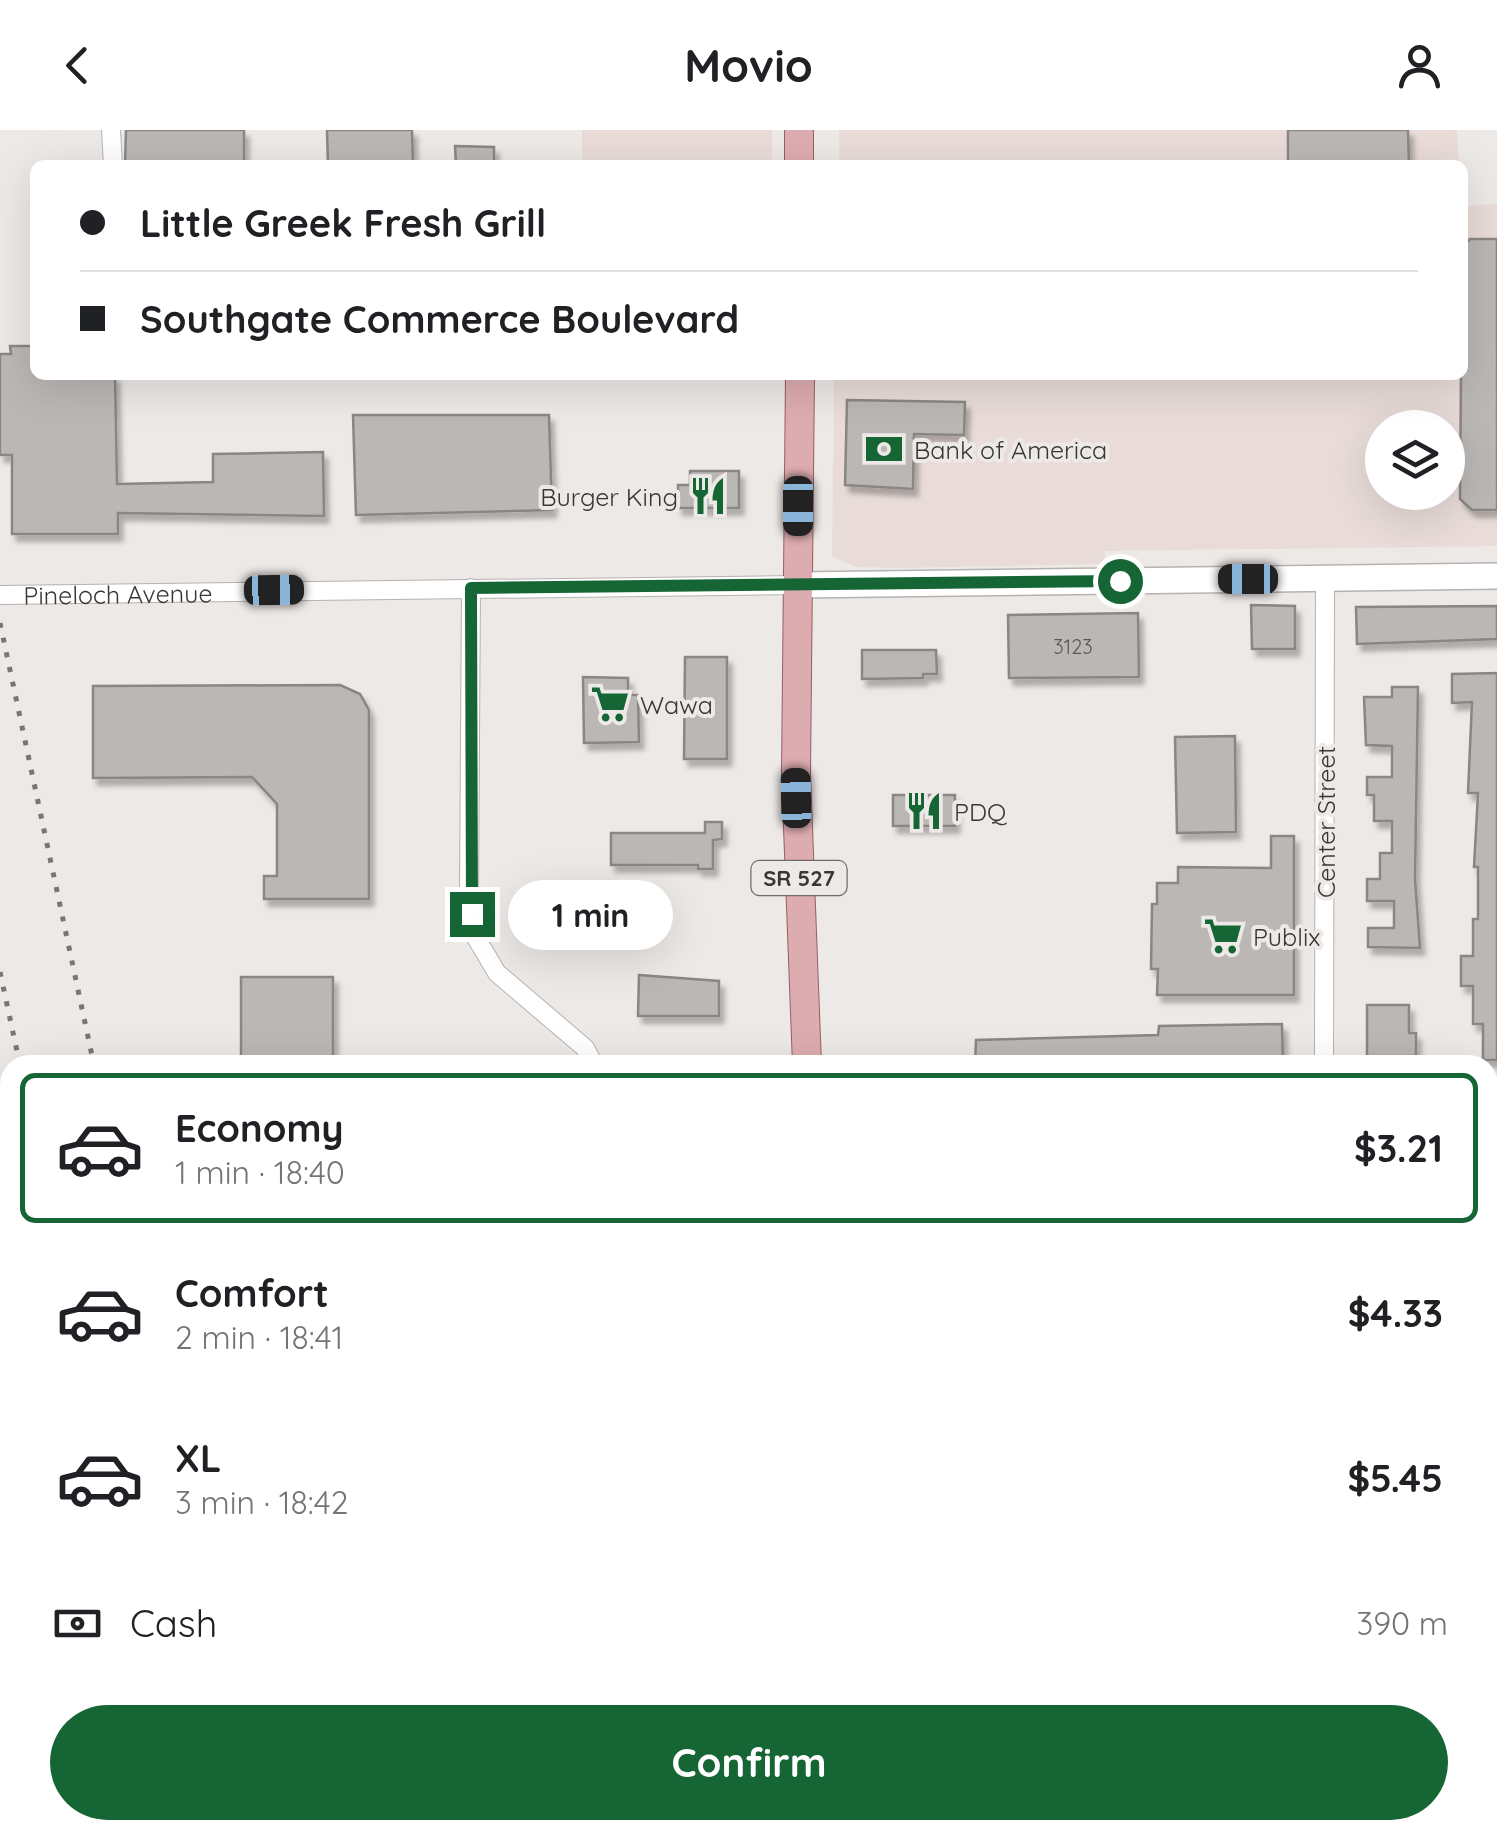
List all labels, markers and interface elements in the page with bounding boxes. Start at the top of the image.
text: Movio [684,37,813,93]
icon: back [50,38,105,93]
icon: person [1392,38,1447,93]
text: Little Greek Fresh Grill [140,199,546,247]
text: Southgate Commerce Boulevard [140,295,739,343]
map controls [1365,410,1465,510]
button: layers [1365,410,1465,510]
bank icon: Bank of America [863,428,905,470]
place label: Bank of America [914,434,1107,465]
restaurant icon: Burger King [687,475,729,517]
car [783,476,813,536]
place label: Burger King [540,481,678,512]
route start [1098,559,1143,604]
car [1218,564,1278,594]
car [244,574,304,606]
street label: Pineloch Avenue [23,577,213,610]
house number: 3123 [1053,634,1093,659]
supermarket icon: Wawa [589,683,631,725]
place label: Wawa [640,689,713,720]
street label: Center Street [1310,746,1341,898]
car [780,768,812,828]
restaurant icon: PDQ [903,790,945,832]
place label: PDQ [954,796,1007,827]
road number: SR 527 [752,861,846,895]
callout: 1 min [507,879,672,949]
route end [450,892,495,937]
text: 1 min [552,895,629,935]
supermarket icon: Publix [1202,915,1244,957]
place label: Publix [1253,921,1320,952]
icon: car [55,1103,145,1193]
text: Economy [175,1104,344,1152]
text: $3.21 [1354,1124,1443,1172]
text: 1 min · 18:40 [175,1152,345,1192]
icon: car [55,1268,145,1358]
text: Comfort [175,1269,329,1317]
text: $4.33 [1348,1289,1443,1337]
text: 2 min · 18:41 [175,1317,343,1357]
icon: car [55,1433,145,1523]
text: XL [175,1434,221,1482]
text: $5.45 [1347,1454,1443,1502]
text: 3 min · 18:42 [175,1482,348,1522]
icon: cash [50,1596,105,1651]
text: Cash [130,1599,217,1647]
text: 390 m [1356,1603,1448,1643]
button: Confirm [50,1705,1448,1820]

